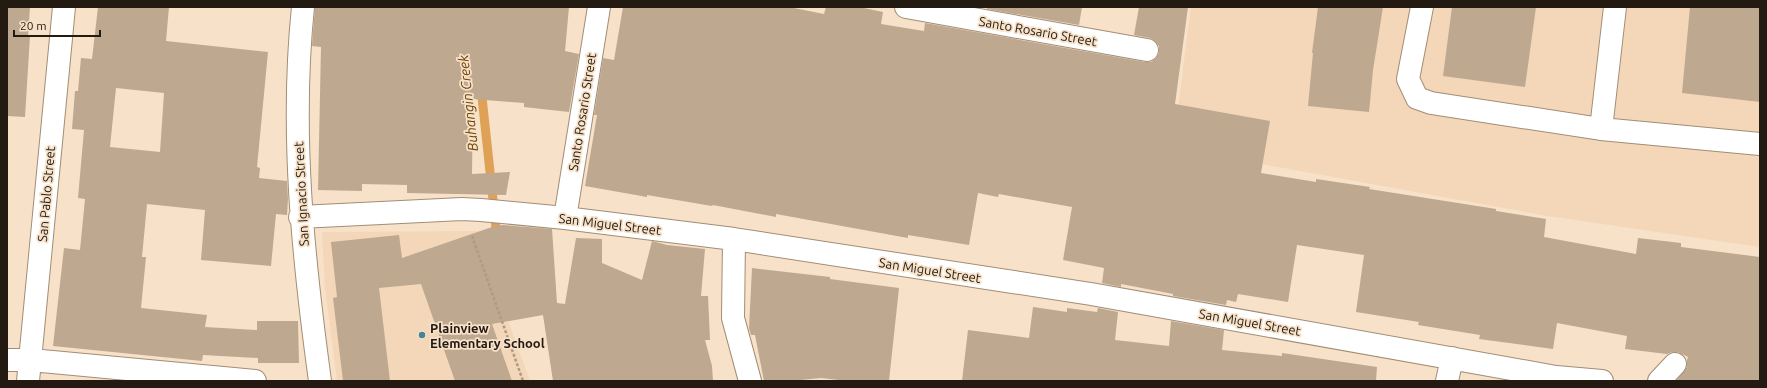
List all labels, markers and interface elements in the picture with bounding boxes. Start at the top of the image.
scale bar [14,12,100,38]
street label: Santo Rosario Street [978,14,1098,48]
text: 20 m [20,19,47,32]
street label: Santo Rosario Street [566,52,598,172]
water label: Buhangin Creek [455,53,481,152]
street label: San Ignacio Street [291,141,311,247]
street label: San Pablo Street [35,146,57,242]
street label: San Miguel Street [558,211,662,237]
street label: San Miguel Street [878,255,982,285]
street label: San Miguel Street [1198,306,1302,338]
place label: Plainview Elementary School [430,321,545,350]
marker: Plainview Elementary School [417,330,427,340]

